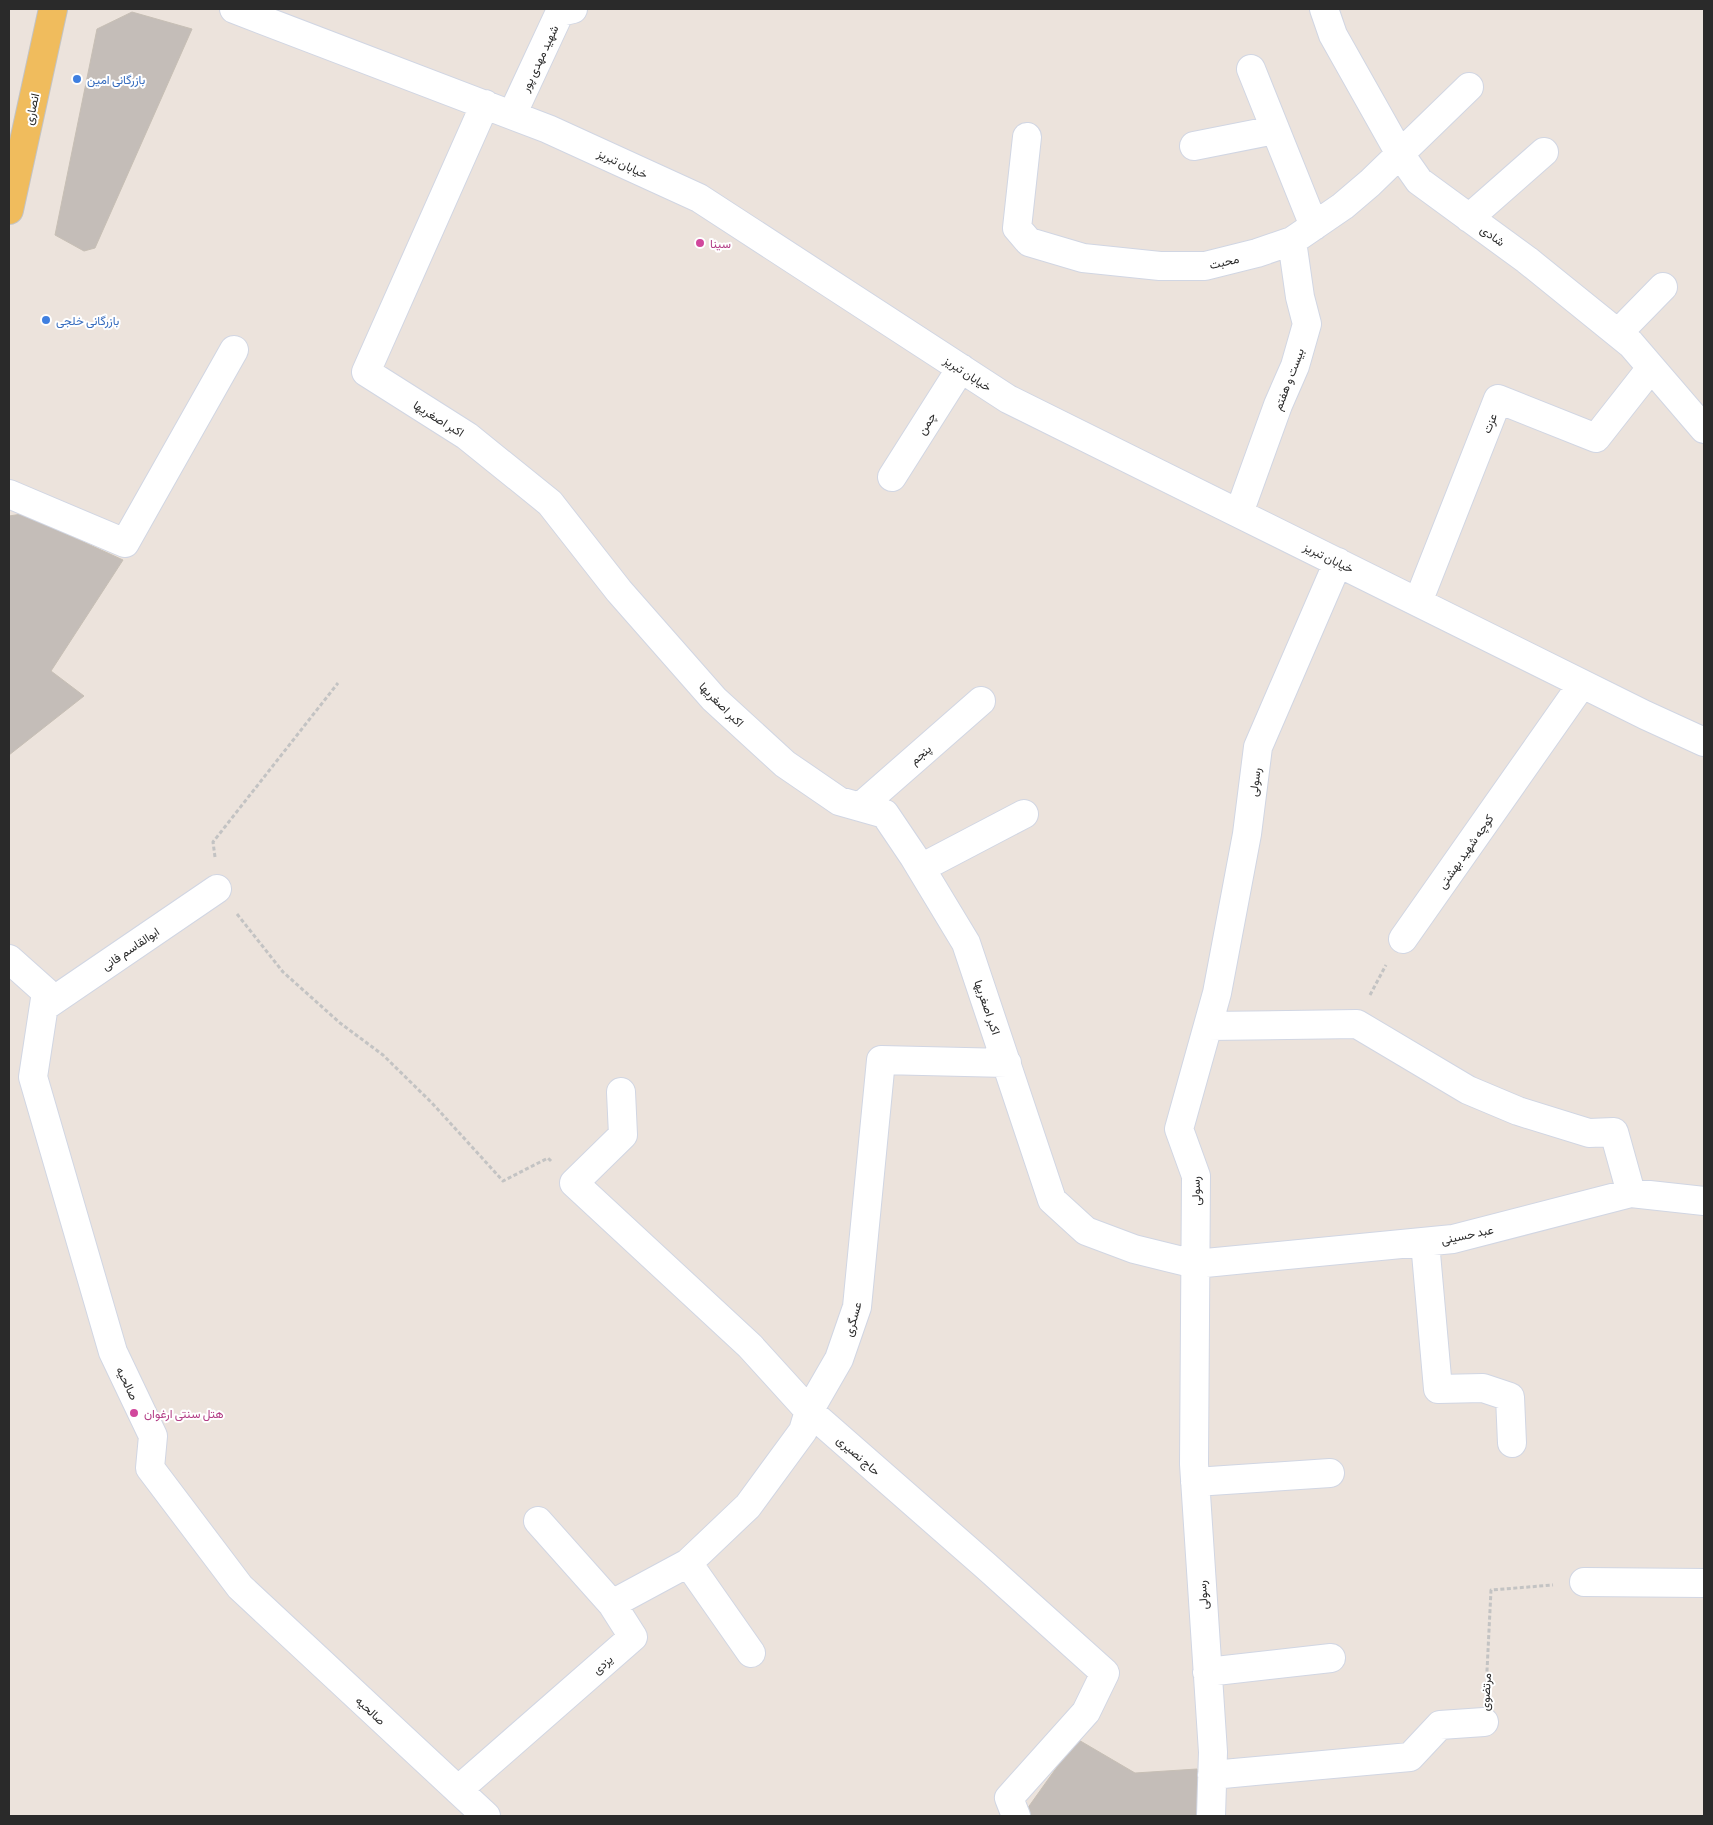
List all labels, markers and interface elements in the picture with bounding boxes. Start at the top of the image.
street label: شهید مهدی پور [517,22,562,95]
place label: بازرگانی امین [87,72,145,88]
marker: بازرگانی امین [71,73,83,85]
street label: انصاری [21,92,43,127]
street label: خیابان تبریز [594,145,650,183]
street label: شادی [1477,221,1508,250]
place label: سینا [710,236,731,251]
marker: سینا [694,237,706,249]
street label: محبت [1208,251,1240,272]
place label: بازرگانی خلجی [56,313,119,329]
marker: بازرگانی خلجی [40,314,52,326]
street label: بیست و هفتم [1270,346,1308,413]
street label: خیابان تبریز [940,352,994,395]
street label: اکبر اصغریها [410,397,467,441]
street label: چمن [914,409,940,438]
street label: عزت [1479,411,1501,436]
street label: خیابان تبریز [1300,538,1356,577]
street label: اکبر اصغریها [695,679,747,731]
street label: پنجم [907,741,935,769]
street label: رسولی [1245,767,1265,798]
street label: کوچه شهید بهشتی [1434,811,1497,892]
street label: ابوالقاسم فانی [99,924,162,974]
street label: اکبر اصغریها [970,978,1004,1037]
street label: رسولی [1187,1176,1205,1206]
street label: عبد حسینی [1439,1222,1495,1248]
street label: عسگری [840,1300,866,1339]
street label: صالحیه [113,1364,142,1402]
place label: هتل سنتی ارغوان [144,1406,224,1422]
marker: هتل سنتی ارغوان [128,1407,140,1419]
street label: حاج نصیری [832,1432,884,1480]
street label: رسولی [1194,1580,1212,1610]
street label: یزدی [589,1651,616,1678]
street label: مرتضوی [1477,1673,1495,1711]
street label: صالحیه [353,1693,389,1728]

